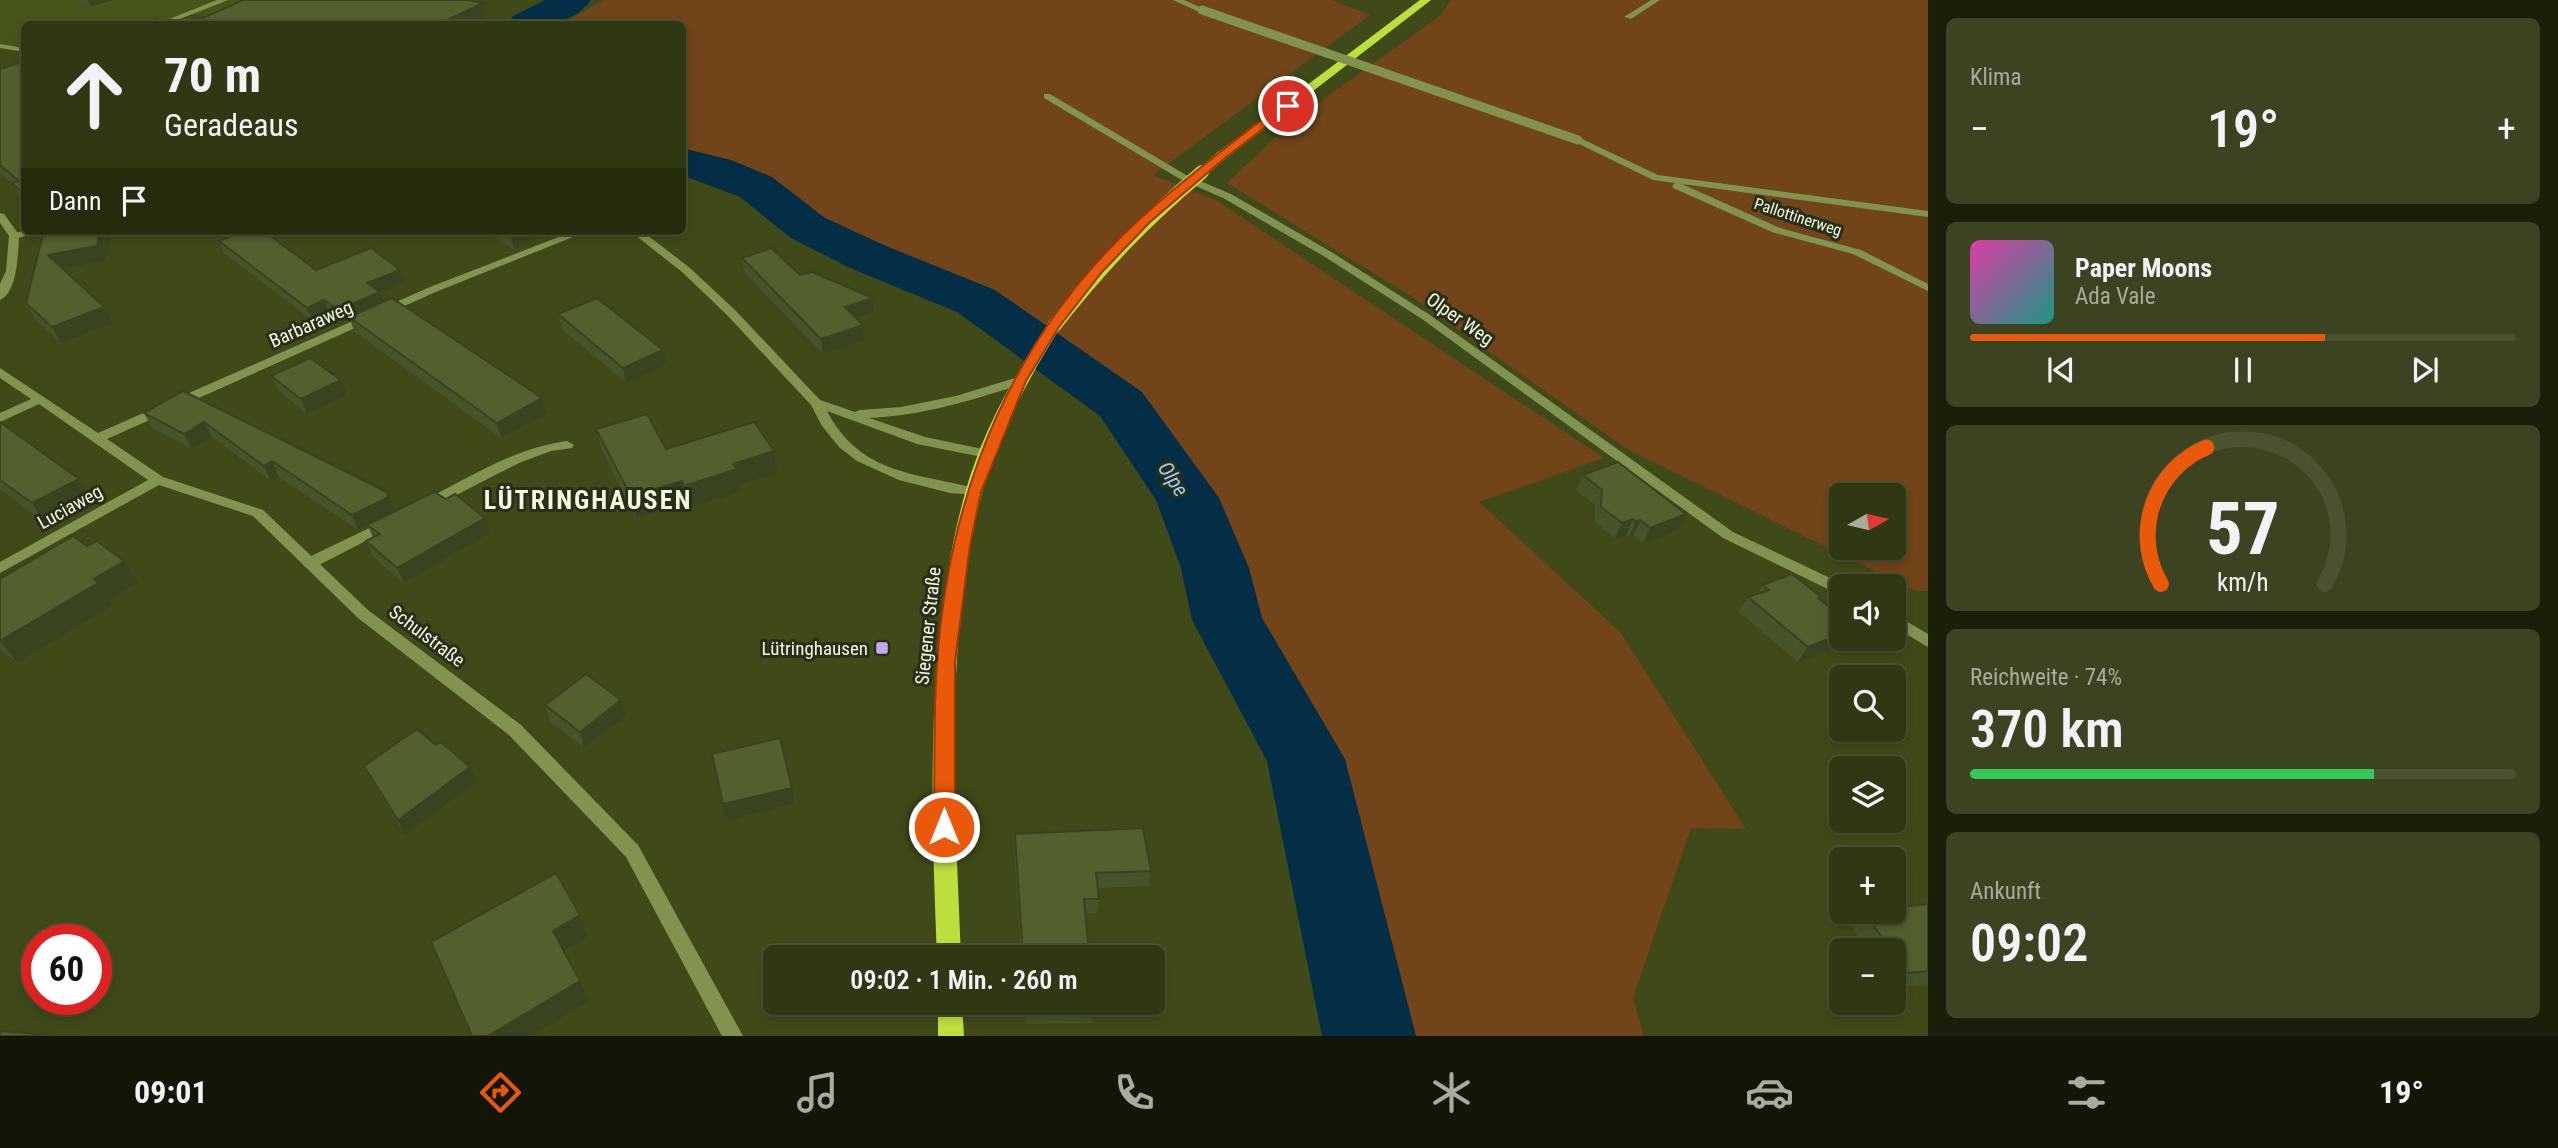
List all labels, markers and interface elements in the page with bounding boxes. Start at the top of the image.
text: 70 m [164,47,261,104]
icon: ahead [49,49,140,140]
text: Klima [1970,64,2021,91]
pin [1258,76,1318,136]
icon: arrive [1269,87,1307,125]
text: 19° [2207,99,2279,160]
text: Geradeaus [164,106,299,144]
text: − [1970,107,1989,151]
text: + [2497,107,2516,151]
icon: arrive [115,182,153,220]
text: Dann [49,186,101,216]
street label: Pallottinerweg [1752,194,1844,240]
text: Paper Moons [2075,253,2212,283]
text: Ada Vale [2075,283,2155,310]
street label: Olper Weg [1422,288,1498,350]
street label: Barbaraweg [266,295,356,353]
icon: previous [2042,351,2080,389]
icon: pause [2224,351,2262,389]
icon: next [2406,351,2444,389]
water label: Olpe [1153,457,1193,501]
street label: Luciaweg [34,480,106,534]
north arrow [1829,483,1906,560]
map controls [1829,483,1906,1015]
district label: LÜTRINGHAUSEN [484,485,692,515]
text: 57 [2206,486,2280,572]
street label: Siegener Straße [910,566,946,686]
text: km/h [2217,568,2269,597]
button: sound [1829,574,1906,651]
street label: Schulstraße [385,600,470,672]
place label: Lütringhausen [762,637,868,660]
marker: Lütringhausen [874,640,890,656]
text: Reichweite · 74% [1970,664,2122,691]
button: search [1829,665,1906,742]
text: 370 km [1970,699,2124,760]
button: layers [1829,756,1906,833]
position arrow [907,790,981,864]
button: + [1829,847,1906,924]
text: Ankunft [1970,878,2041,905]
text: 09:02 [1970,913,2088,974]
speed limit sign: 60 [21,924,112,1015]
button: − [1829,938,1906,1015]
text: 09:02 · 1 Min. · 260 m [850,965,1078,995]
icon: directions [476,1068,525,1117]
icon: music [793,1068,842,1117]
icon: phone [1110,1068,1159,1117]
icon: climate [1427,1068,1476,1117]
icon: car [1745,1068,1794,1117]
icon: filters [2062,1068,2111,1117]
text: 09:01 [134,1073,208,1111]
text: 19° [2379,1073,2424,1111]

